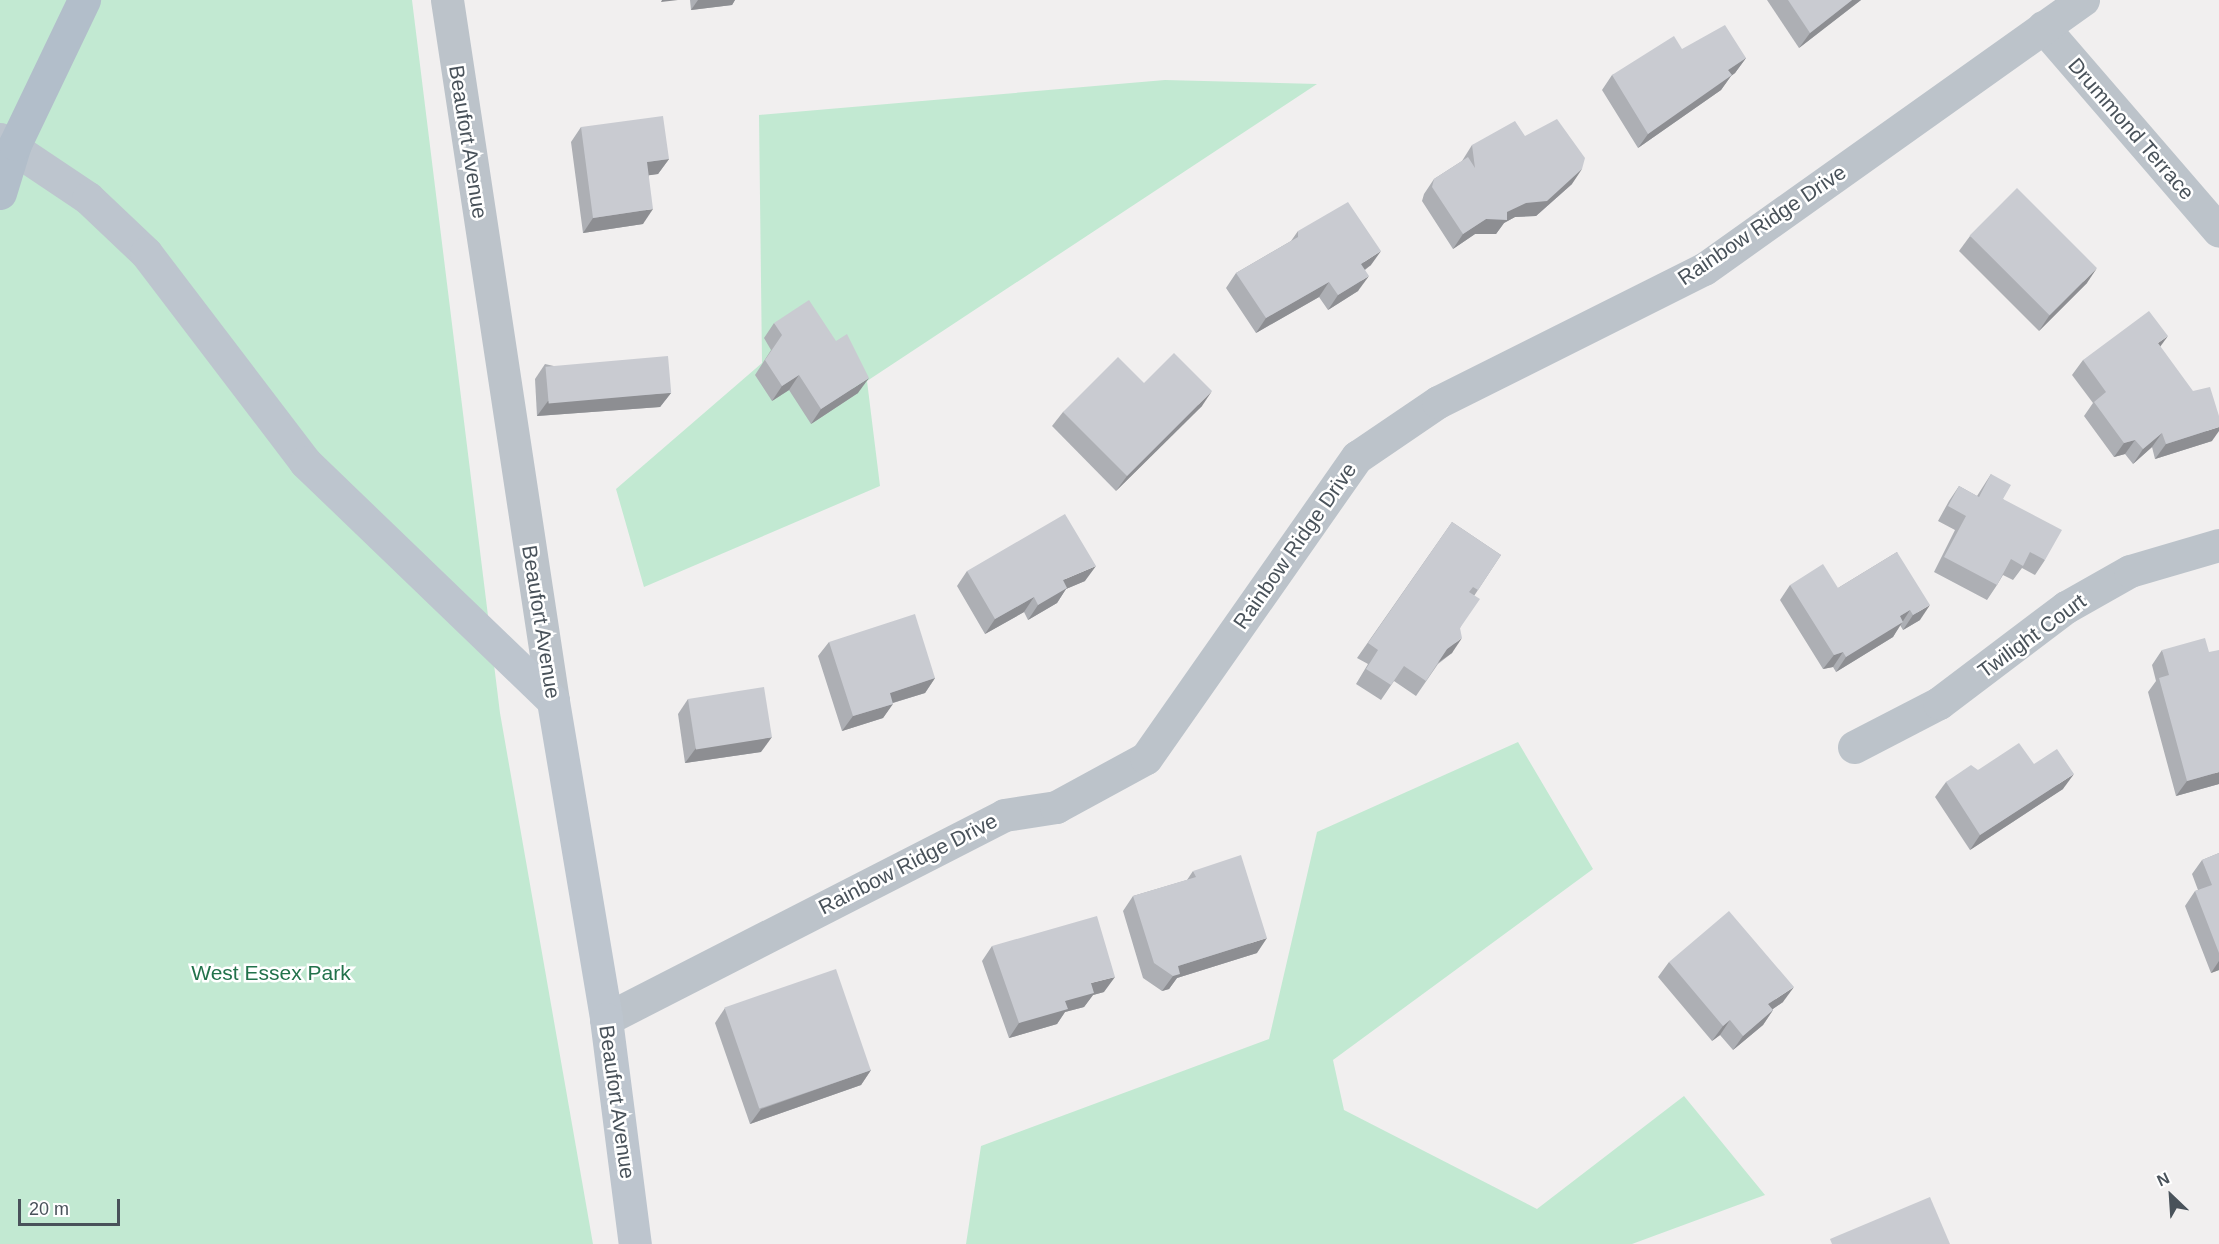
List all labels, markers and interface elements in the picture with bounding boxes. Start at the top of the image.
street label: Drummond Terrace [2063,53,2199,205]
street label: Beaufort Avenue [443,63,493,221]
street label: Rainbow Ridge Drive [1673,159,1851,291]
street label: Rainbow Ridge Drive [1228,458,1362,634]
street label: Beaufort Avenue [516,543,566,701]
street label: Twilight Court [1973,588,2091,684]
street label: Rainbow Ridge Drive [814,808,1002,920]
park label: West Essex Park [191,960,351,986]
street label: Beaufort Avenue [594,1023,640,1181]
north arrow [2141,1166,2201,1226]
text: N [2154,1169,2172,1189]
scale bar [21,1187,123,1225]
text: 20 m [29,1199,69,1219]

